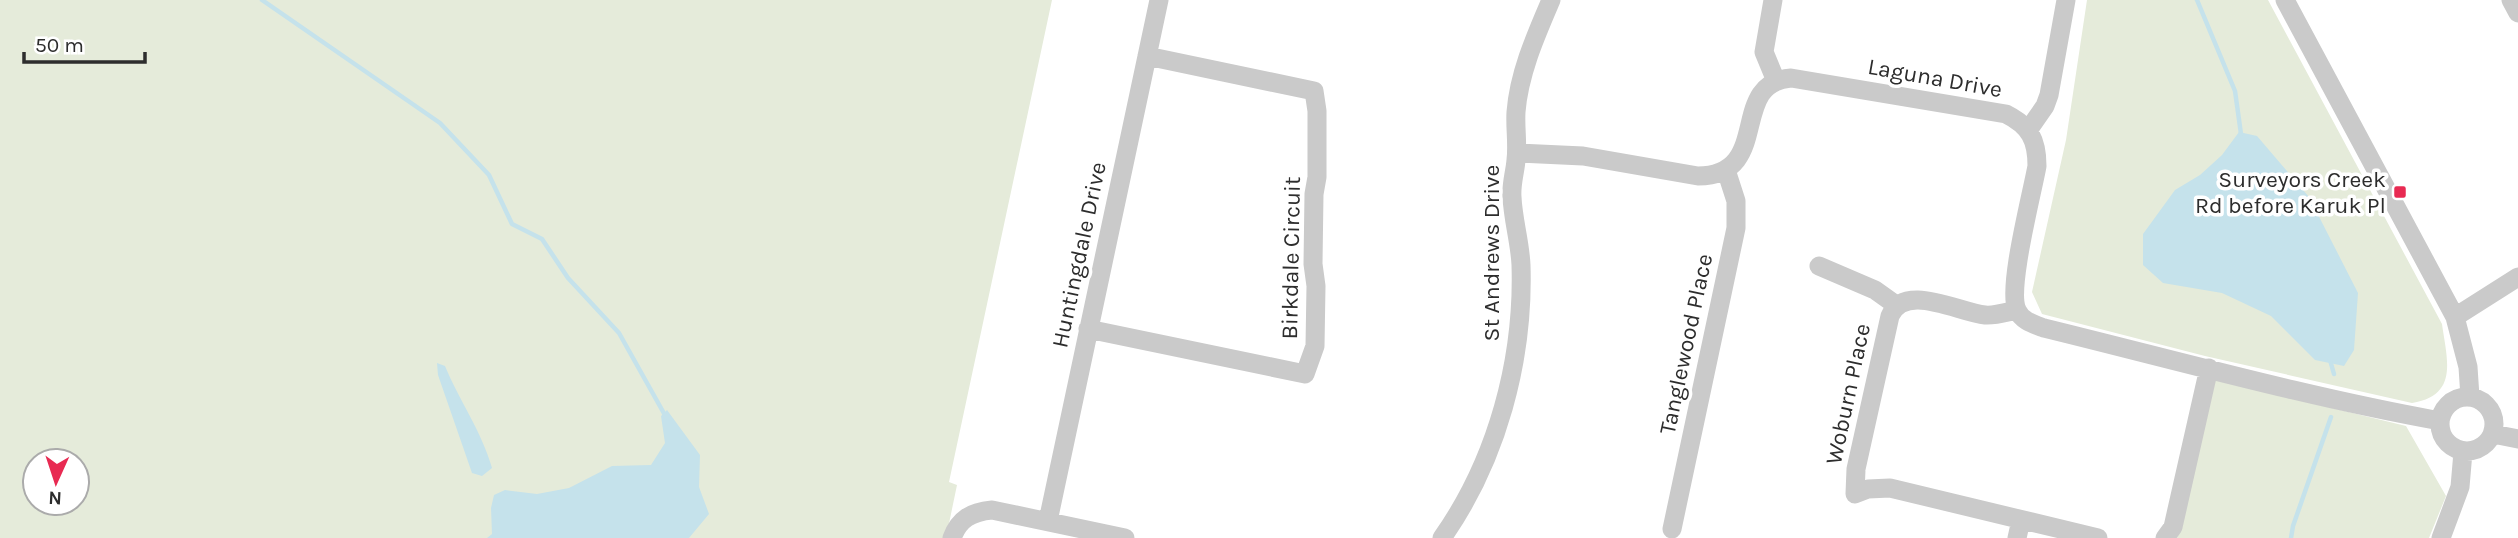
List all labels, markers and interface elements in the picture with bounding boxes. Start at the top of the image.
scale bar [24,21,145,65]
text: 50 m [35,33,84,57]
street label: Laguna Drive [1866,53,2004,103]
street label: Huntingdale Drive [1046,160,1112,350]
street label: St Andrews Drive [1478,165,1505,341]
place label: Surveyors Creek Rd before Karuk Pl [2195,166,2386,219]
street label: Birkdale Circuit [1276,176,1306,340]
marker: Surveyors Creek Rd before Karuk Pl [2392,184,2408,200]
street label: Tanglewood Place [1654,251,1718,437]
street label: Woburn Place [1820,321,1876,467]
north arrow [21,447,91,517]
text: N [48,487,63,509]

